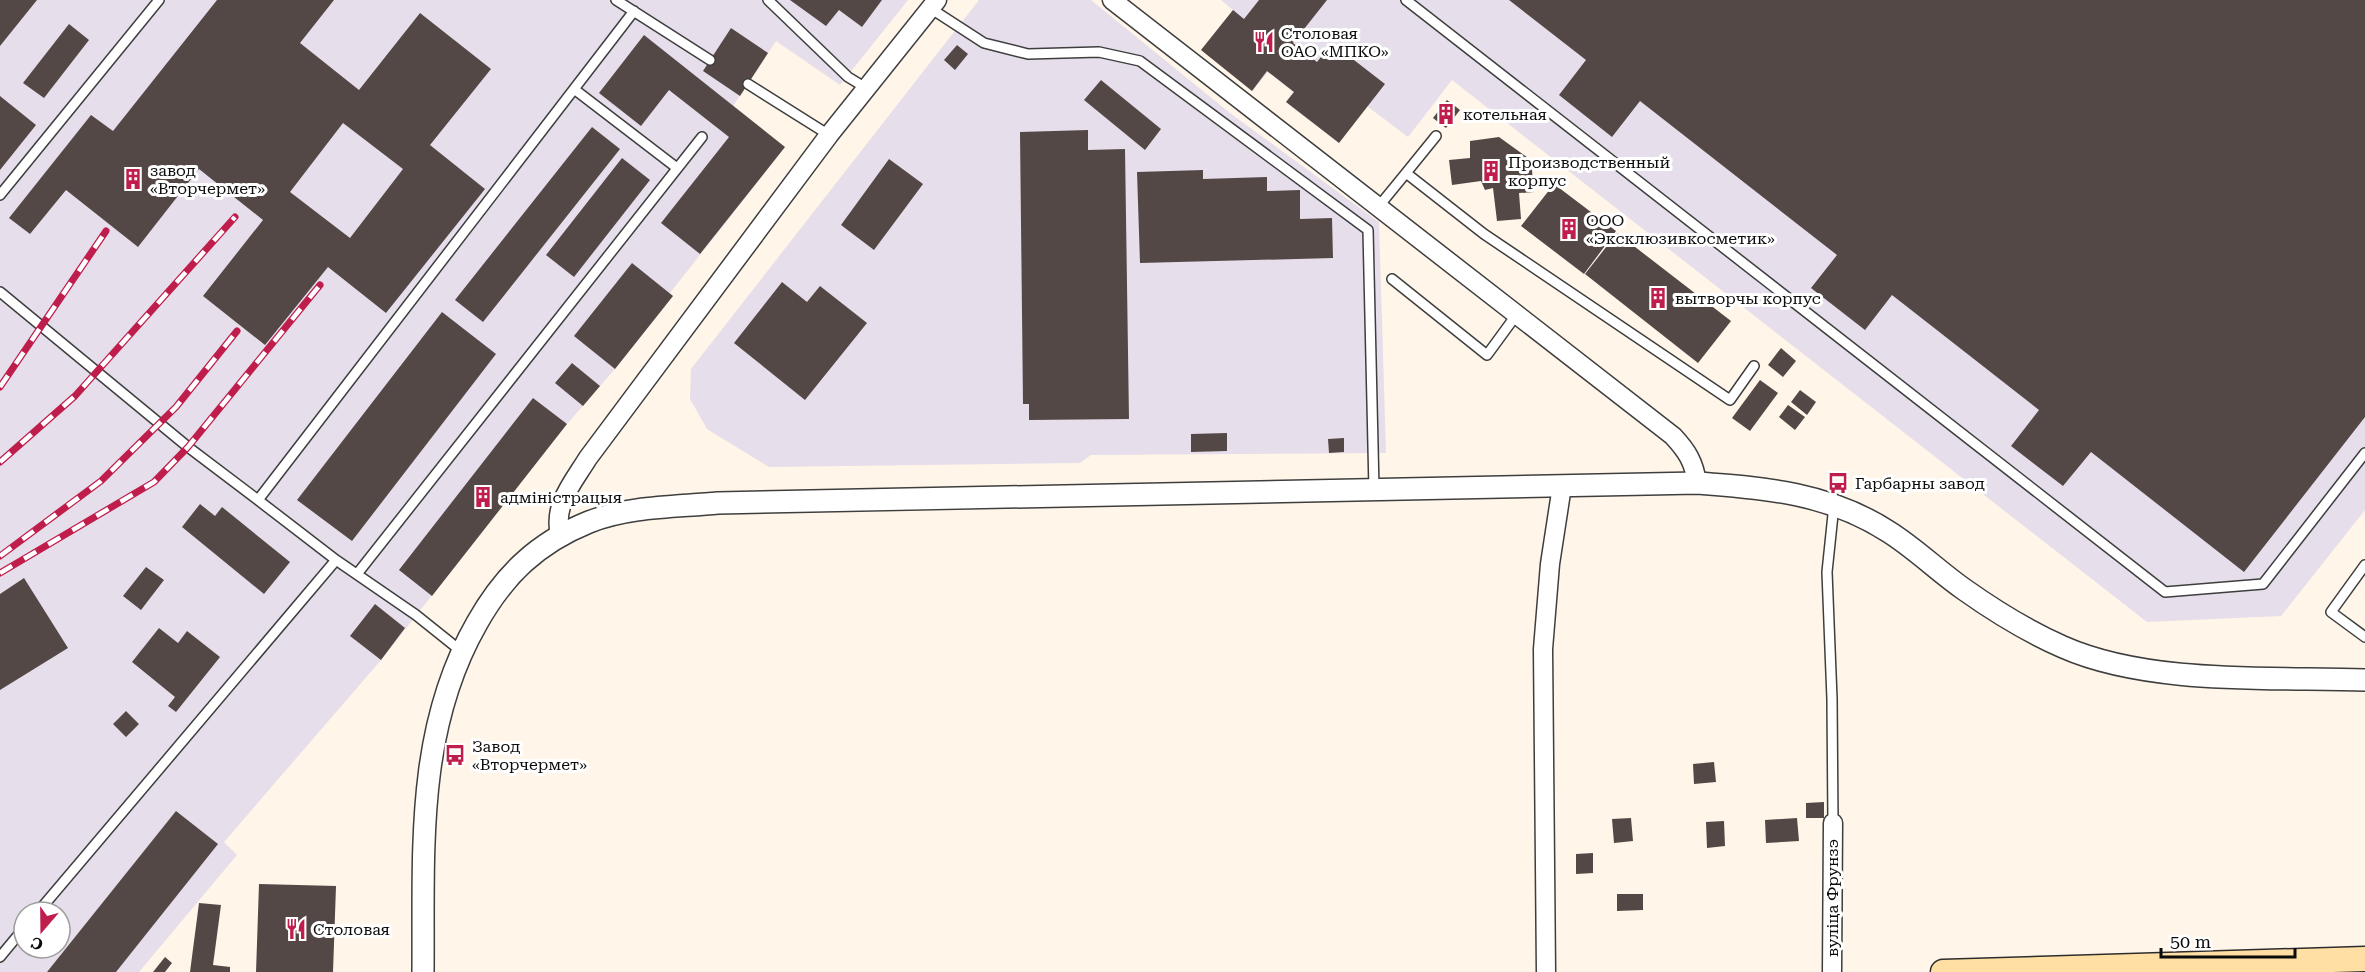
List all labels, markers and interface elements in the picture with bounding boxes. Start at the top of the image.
place label: Столовая ОАО «МПКО» [1281,24,1389,61]
restaurant icon: Столовая ОАО «МПКО» [1252,30,1276,54]
building icon: котельная [1434,102,1458,126]
place label: котельная [1463,105,1547,124]
place label: Производственный корпус [1508,153,1670,190]
building icon: Производственный корпус [1479,159,1503,183]
place label: завод «Вторчермет» [150,161,265,198]
building icon: завод «Вторчермет» [121,167,145,191]
place label: ООО «Эксклюзивкосметик» [1586,211,1775,248]
building icon: ООО «Эксклюзивкосметик» [1557,217,1581,241]
building icon: вытворчы корпус [1646,286,1670,310]
place label: вытворчы корпус [1675,289,1821,308]
bus stop icon: Гарбарны завод [1826,471,1850,495]
place label: Гарбарны завод [1855,474,1985,493]
building icon: адміністрацыя [471,485,495,509]
place label: адміністрацыя [500,488,622,507]
place label: Завод «Вторчермет» [472,737,587,774]
bus stop icon: Завод «Вторчермет» [443,743,467,767]
street label: вуліца Фрунзэ [1823,839,1842,957]
north arrow [12,900,72,960]
restaurant icon: Столовая [284,917,308,941]
place label: Столовая [313,920,390,939]
scale bar [2161,921,2294,959]
text: 50 m [2170,931,2211,952]
text: С [29,933,46,954]

